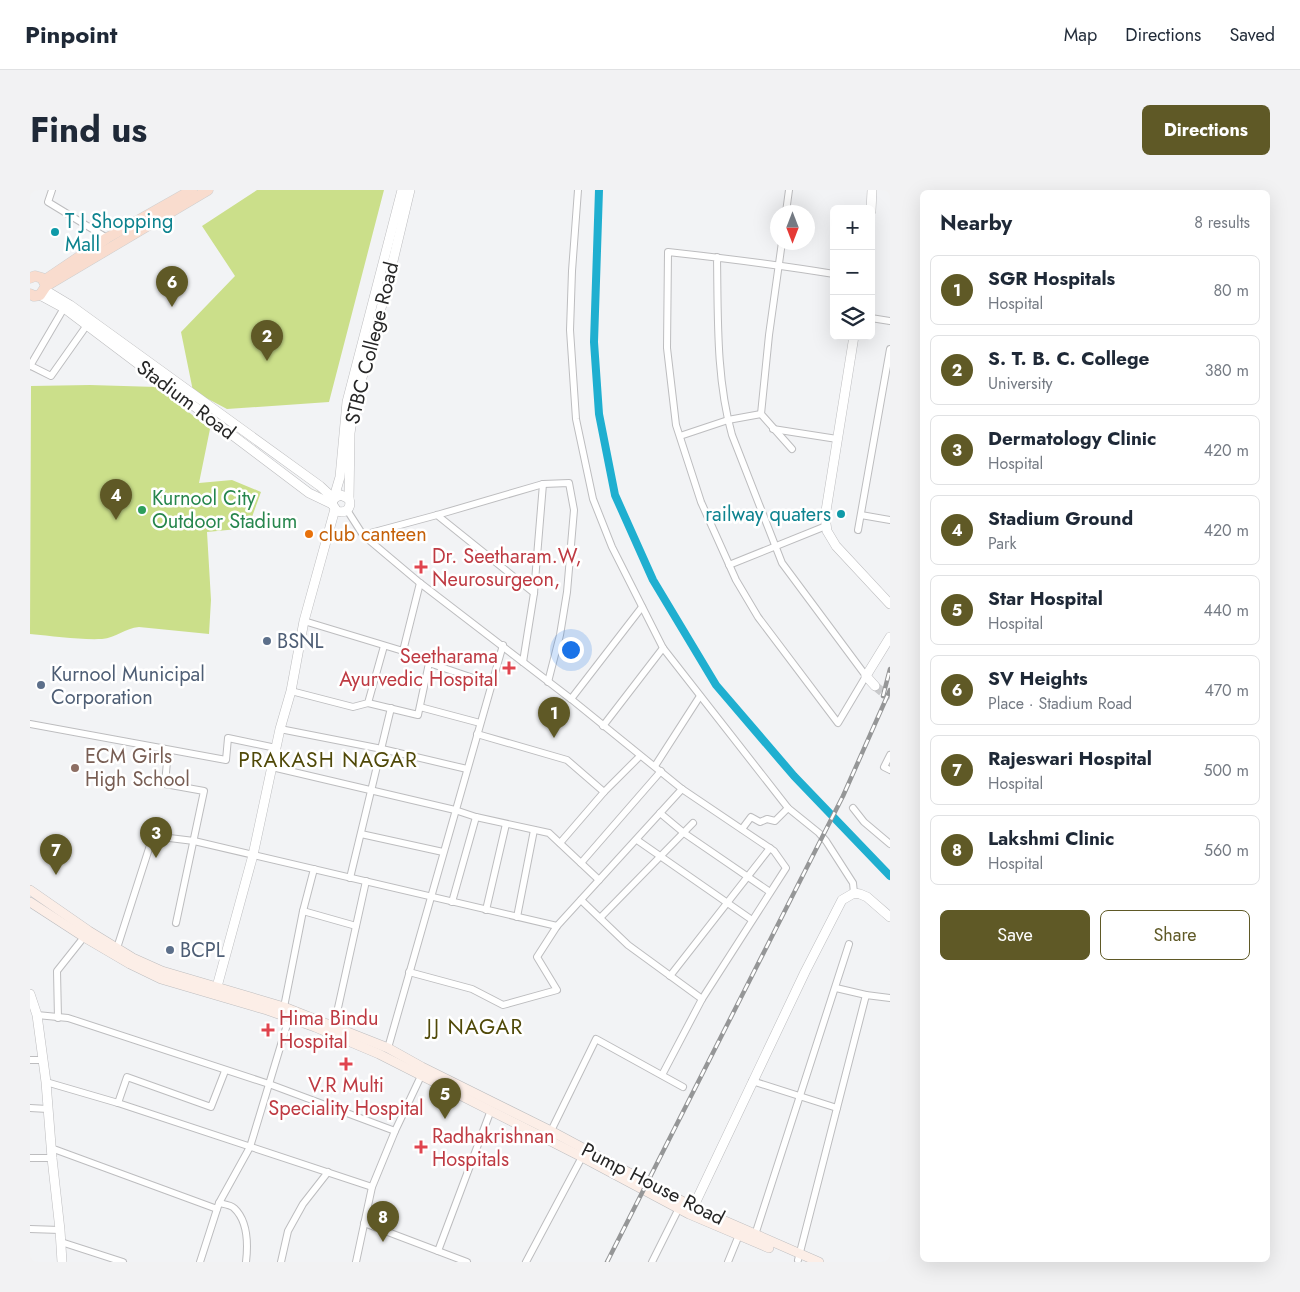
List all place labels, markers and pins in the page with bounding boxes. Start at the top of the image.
place label: T J Shopping Mall [65,207,173,259]
marker: T J Shopping Mall [49,226,61,238]
pin: 6 [156,266,188,307]
pin: 2 [251,320,283,361]
pin: 4 [100,479,132,520]
place label: Kurnool City Outdoor Stadium [152,484,297,536]
place label: railway quaters [705,500,831,529]
marker: Kurnool City Outdoor Stadium [136,504,148,516]
marker: railway quaters [835,508,847,520]
place label: club canteen [319,520,427,549]
marker: club canteen [303,528,315,540]
place label: Dr. Seetharam.W, Neurosurgeon, [432,542,582,594]
marker: Dr. Seetharam.W, Neurosurgeon, [414,560,428,574]
place label: BSNL [277,627,324,656]
marker: BSNL [261,635,273,647]
place label: Seetharama Ayurvedic Hospital [339,642,498,694]
place label: Kurnool Municipal Corporation [51,660,205,712]
marker: Seetharama Ayurvedic Hospital [502,661,516,675]
marker: Kurnool Municipal Corporation [35,679,47,691]
pin: 1 [538,697,570,738]
place label: ECM Girls High School [85,742,190,794]
marker: ECM Girls High School [69,762,81,774]
pin: 3 [140,817,172,858]
pin: 7 [40,834,72,875]
place label: BCPL [180,936,225,965]
marker: BCPL [164,944,176,956]
place label: Hima Bindu Hospital [279,1004,378,1056]
marker: Hima Bindu Hospital [261,1023,275,1037]
marker: V.R Multi Speciality Hospital [339,1057,353,1071]
place label: V.R Multi Speciality Hospital [268,1071,424,1123]
pin: 5 [429,1078,461,1119]
place label: Radhakrishnan Hospitals [432,1122,554,1174]
marker: Radhakrishnan Hospitals [414,1140,428,1154]
pin: 8 [367,1201,399,1242]

